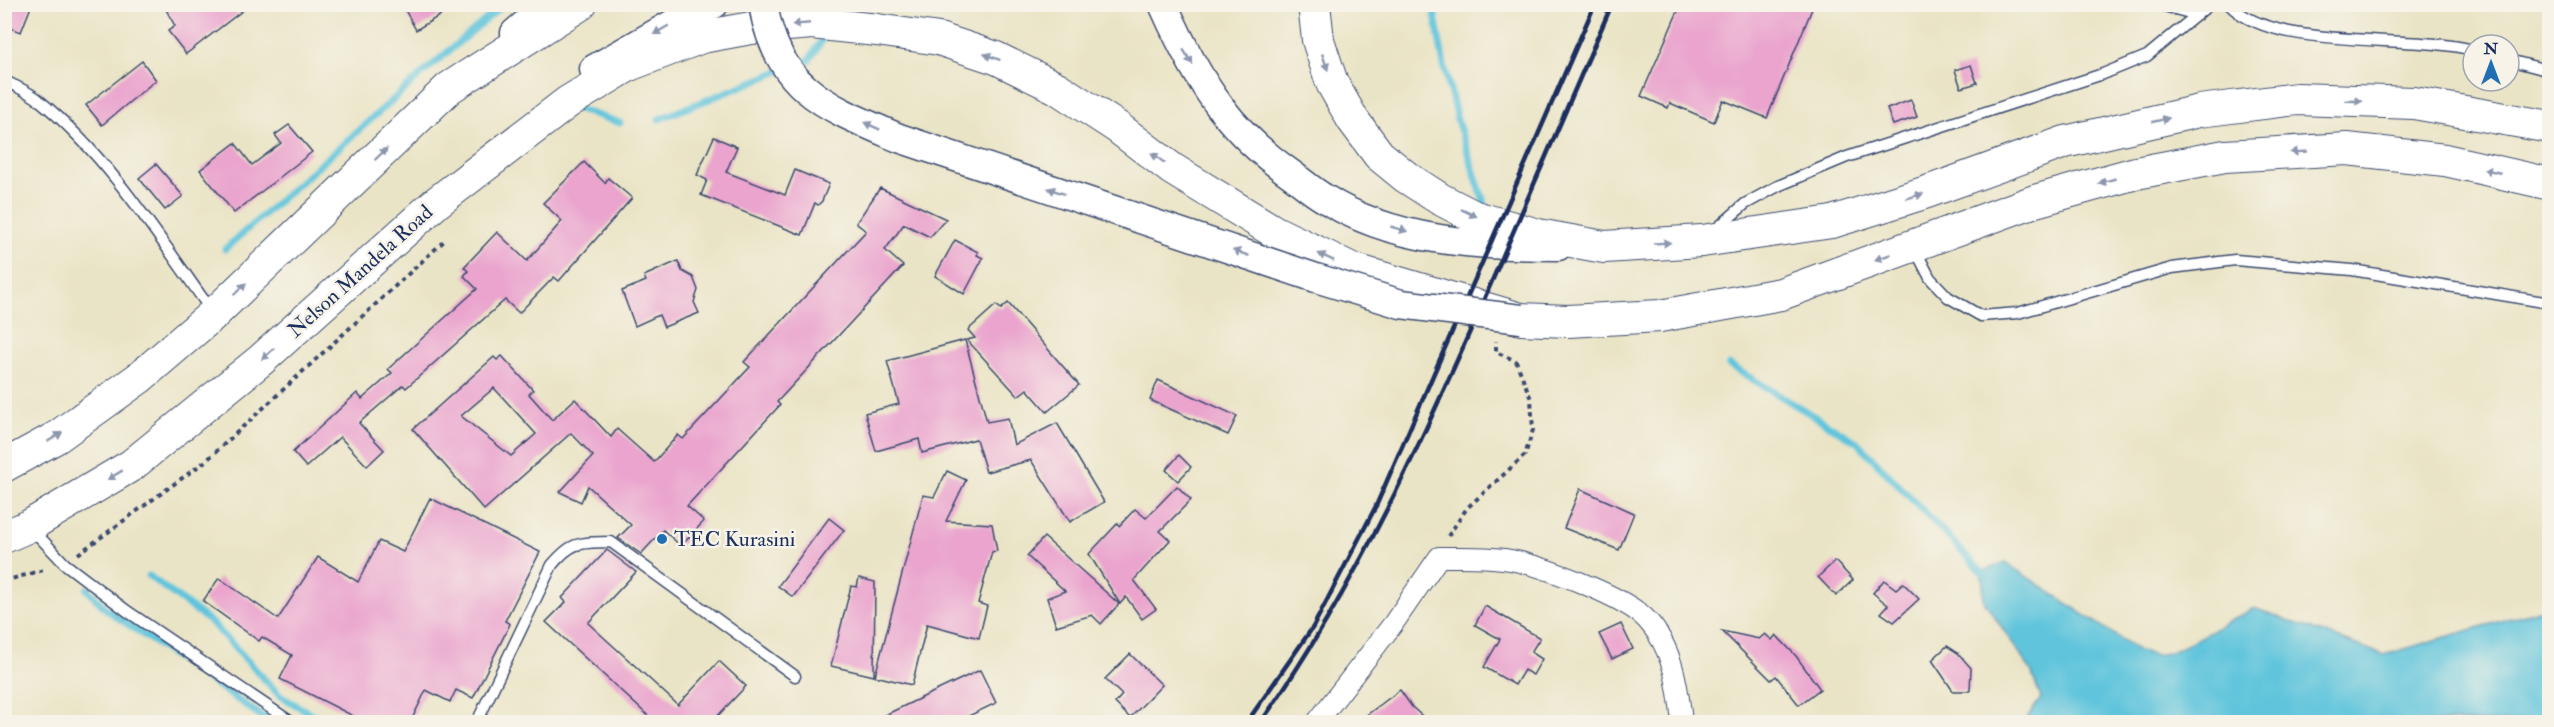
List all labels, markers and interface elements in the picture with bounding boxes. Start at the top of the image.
one-way arrow [792,19,811,29]
one-way arrow [652,25,669,35]
north arrow [2461,33,2521,93]
text: N [2483,39,2499,59]
one-way arrow [1183,49,1194,65]
one-way arrow [983,52,1001,62]
one-way arrow [1321,53,1331,71]
one-way arrow [2345,96,2364,106]
one-way arrow [2152,114,2170,124]
one-way arrow [862,121,880,131]
one-way arrow [373,147,388,161]
one-way arrow [2290,147,2309,156]
one-way arrow [1150,152,1166,164]
one-way arrow [2483,166,2502,175]
one-way arrow [2098,177,2116,186]
one-way arrow [1047,185,1065,195]
one-way arrow [1906,191,1924,200]
street label: Nelson Mandela Road [282,199,439,344]
one-way arrow [1460,208,1478,218]
one-way arrow [1390,225,1408,234]
one-way arrow [1653,239,1672,248]
one-way arrow [1232,247,1250,257]
one-way arrow [1317,252,1334,261]
one-way arrow [1874,252,1892,262]
one-way arrow [232,283,247,296]
one-way arrow [261,347,276,360]
one-way arrow [47,432,63,443]
one-way arrow [107,469,123,480]
place label: TEC Kurasini [674,526,796,553]
marker: TEC Kurasini [655,532,669,546]

